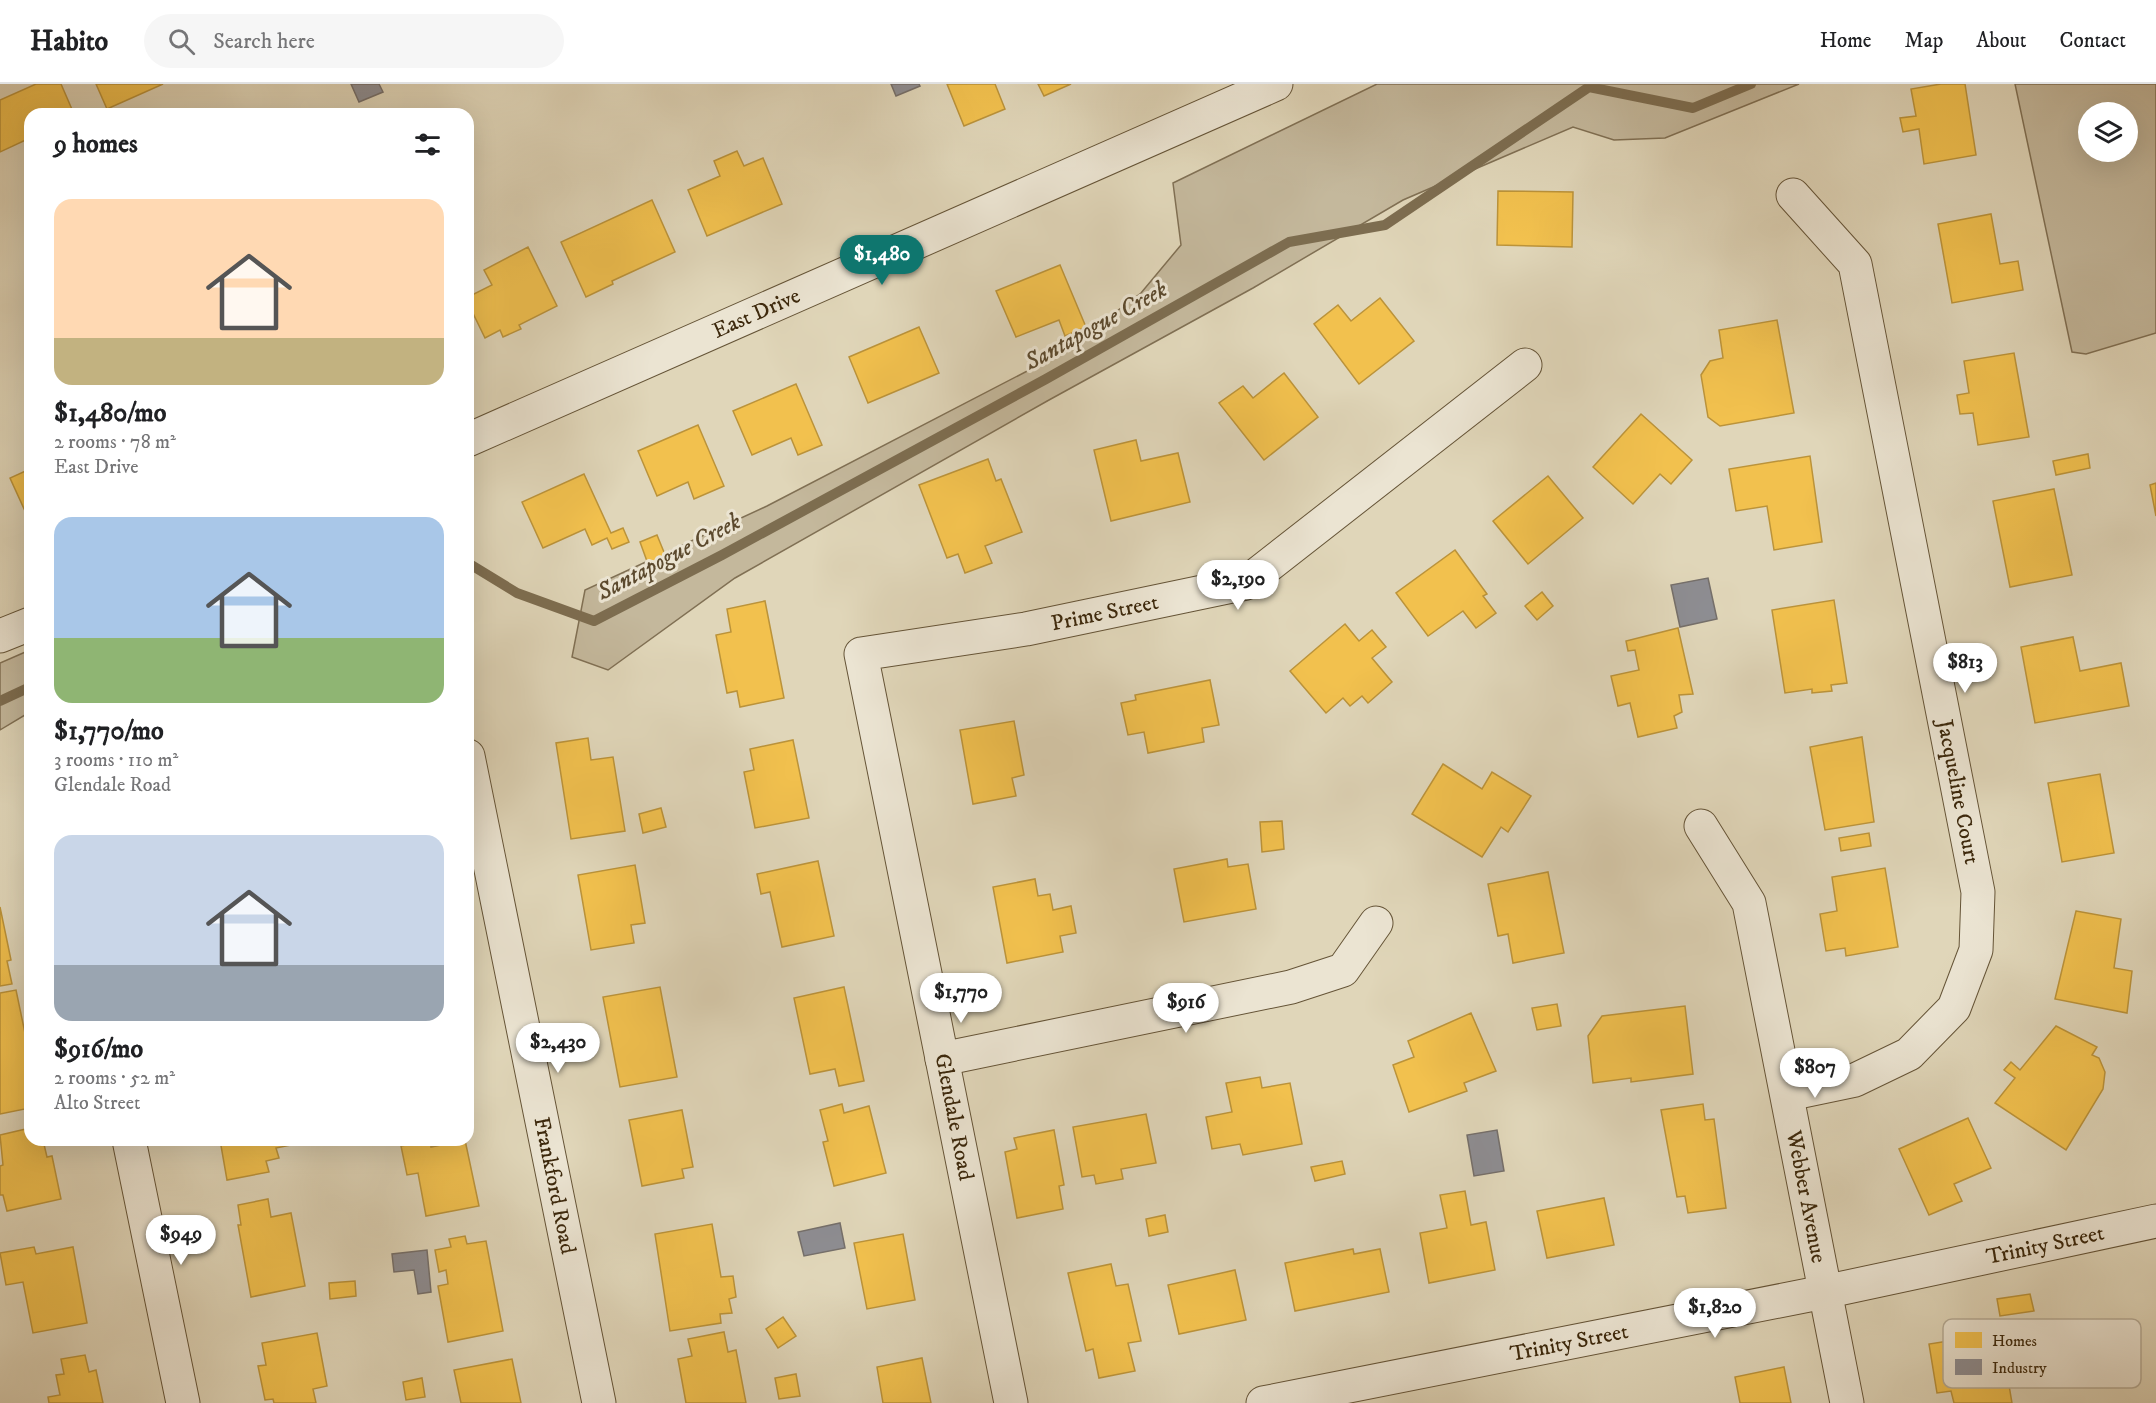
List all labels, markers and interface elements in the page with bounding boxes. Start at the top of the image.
search box [144,14,564,68]
text: Habito [30,24,108,59]
icon: search [165,25,198,58]
text: Search here [213,28,315,55]
text: Home [1820,28,1872,54]
text: Map [1905,28,1943,54]
text: About [1976,28,2027,54]
text: Contact [2060,28,2126,54]
map controls [2078,102,2138,162]
button: layers [2078,102,2138,162]
text: 9 homes [54,128,138,161]
icon: filters [411,128,444,161]
pin: $1,480 [833,235,931,286]
icon: home [195,238,303,346]
text: $1,480 [854,242,910,267]
water label: Santapogue Creek [1019,274,1173,378]
street label: East Drive [708,282,804,344]
text: $1,480/mo [54,397,166,430]
text: 2 rooms · 78 m² [54,430,176,455]
text: East Drive [54,455,139,480]
water label: Santapogue Creek [591,507,746,608]
icon: home [195,556,303,664]
pin: $2,190 [1189,560,1287,611]
text: $2,190 [1211,567,1265,592]
street label: Prime Street [1048,588,1161,637]
pin: $813 [1929,643,2001,694]
text: $813 [1947,650,1983,675]
text: $1,770/mo [54,715,164,748]
street label: Jacqueline Court [1930,716,1985,866]
text: 3 rooms · 110 m² [54,748,178,773]
text: Glendale Road [54,773,171,798]
icon: home [195,874,303,982]
pin: $1,770 [912,973,1010,1024]
text: $1,770 [934,980,988,1005]
pin: $916 [1150,983,1222,1034]
text: $916 [1167,990,1205,1015]
pin: $2,430 [509,1023,607,1074]
text: $2,430 [530,1030,586,1055]
text: $916/mo [54,1033,143,1066]
pin: $807 [1779,1048,1851,1099]
street label: Glendale Road [928,1051,980,1183]
text: $807 [1794,1055,1836,1080]
text: 2 rooms · 52 m² [54,1066,175,1091]
text: Alto Street [54,1091,140,1116]
street label: Frankford Road [528,1114,582,1256]
street label: Webber Avenue [1780,1127,1833,1265]
pin: $949 [145,1215,217,1266]
street label: Trinity Street [1984,1219,2106,1270]
text: $949 [160,1222,202,1247]
pin: $1,820 [1666,1288,1764,1339]
text: $1,820 [1688,1295,1742,1320]
street label: Trinity Street [1508,1318,1630,1367]
legend [1943,1319,2141,1388]
text: Homes [1992,1331,2037,1351]
text: Industry [1992,1358,2047,1378]

